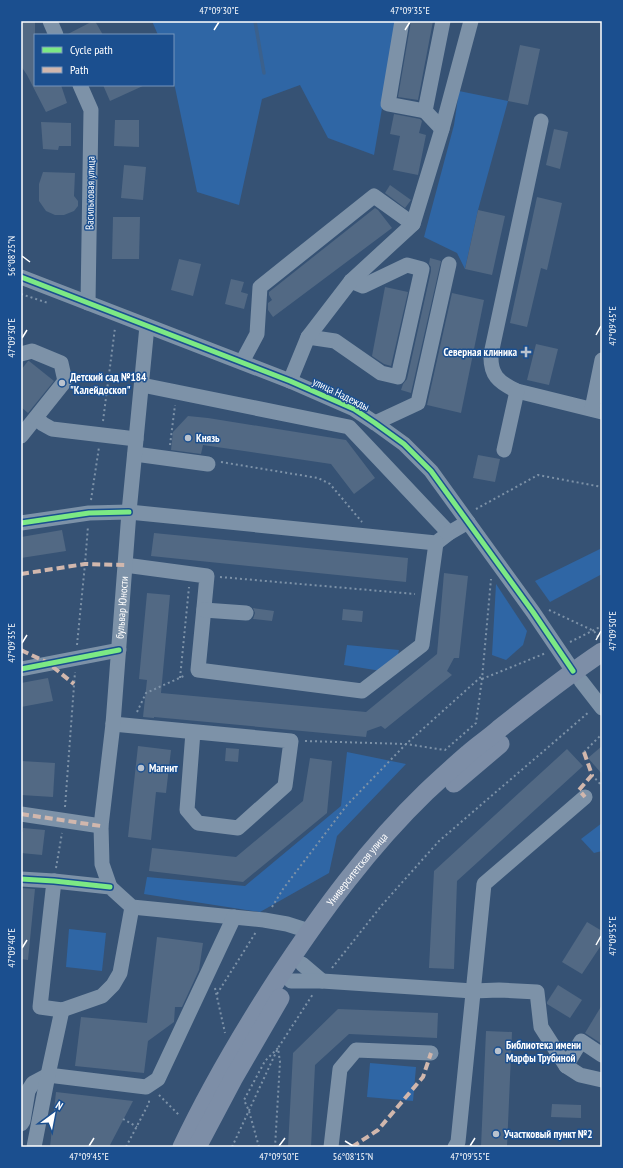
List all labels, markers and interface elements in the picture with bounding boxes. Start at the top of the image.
text: 47°09'30"E [199,4,239,17]
text: 47°09'35"E [390,4,430,17]
legend [34,34,174,86]
text: Cycle path [70,42,113,57]
text: Path [70,62,88,77]
street label: Васильковая улица [82,156,98,230]
text: 56°08'25"N [5,236,18,276]
text: 47°09'45"E [606,306,619,346]
text: 47°09'30"E [5,318,18,358]
place label: Северная клиника [444,345,517,359]
marker: Северная клиника [520,346,532,358]
place label: Детский сад №184 "Калейдоскоп" [70,370,147,397]
street label: улица Надежды [310,374,372,414]
marker: Детский сад №184 "Калейдоскоп" [57,378,67,388]
place label: Князь [196,431,220,445]
marker: Князь [183,433,193,443]
street label: бульвар Юности [112,575,131,639]
text: 47°09'50"E [606,611,619,651]
text: 47°09'35"E [5,623,18,663]
place label: Магнит [149,761,178,775]
marker: Магнит [136,763,146,773]
street label: Университетская улица [323,830,391,908]
text: 47°09'55"E [606,916,619,956]
text: 47°09'40"E [5,928,18,968]
place label: Библиотека имени Марфы Трубиной [506,1038,581,1065]
marker: Библиотека имени Марфы Трубиной [493,1046,503,1056]
north arrow [34,1094,74,1134]
text: N [53,1098,66,1113]
place label: Участковый пункт №2 [503,1127,593,1141]
marker: Участковый пункт №2 [491,1129,501,1139]
text: 47°09'45"E [69,1150,109,1163]
text: 47°09'50"E [259,1150,299,1163]
text: 56°08'15"N [333,1150,373,1163]
text: 47°09'55"E [450,1150,490,1163]

